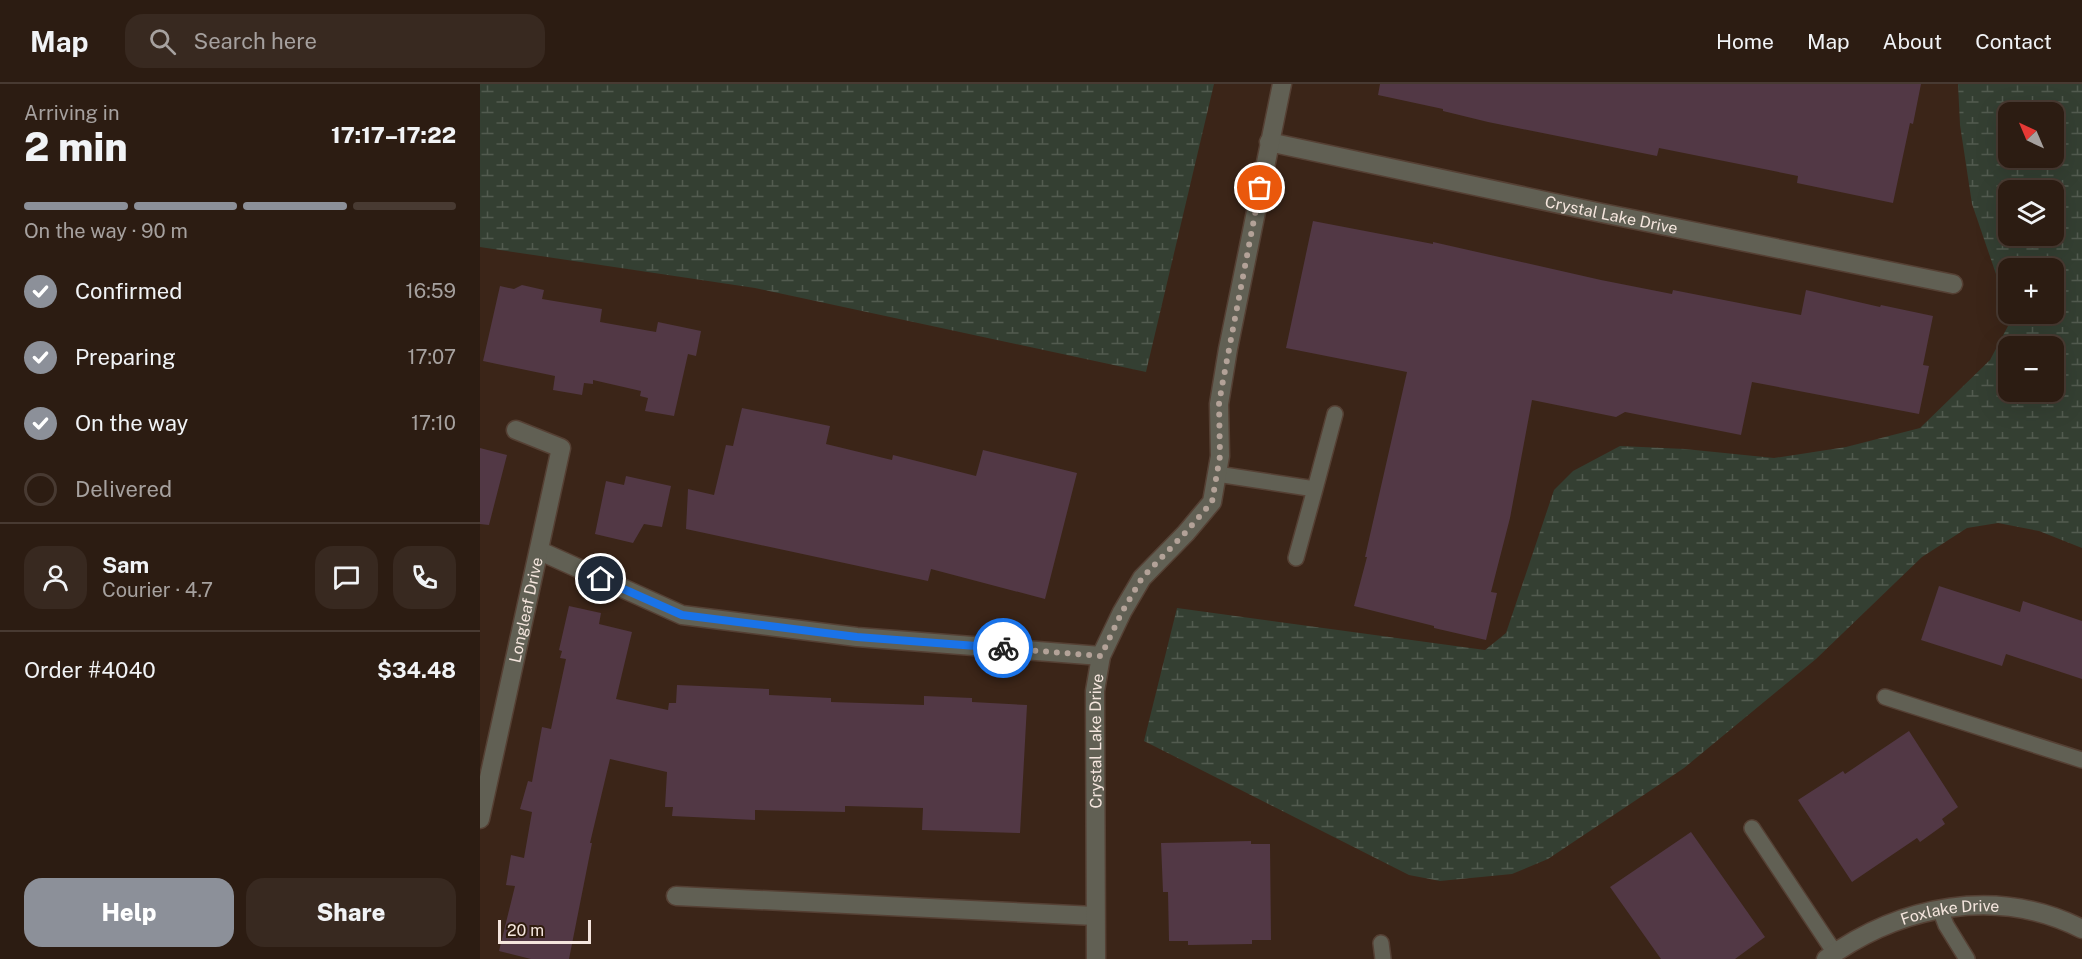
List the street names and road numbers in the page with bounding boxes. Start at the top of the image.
street label: Crystal Lake Drive [1543,192,1679,238]
street label: Longleaf Drive [505,555,546,665]
street label: Crystal Lake Drive [1085,672,1107,809]
street label: Foxlake Drive [1898,896,2000,929]

